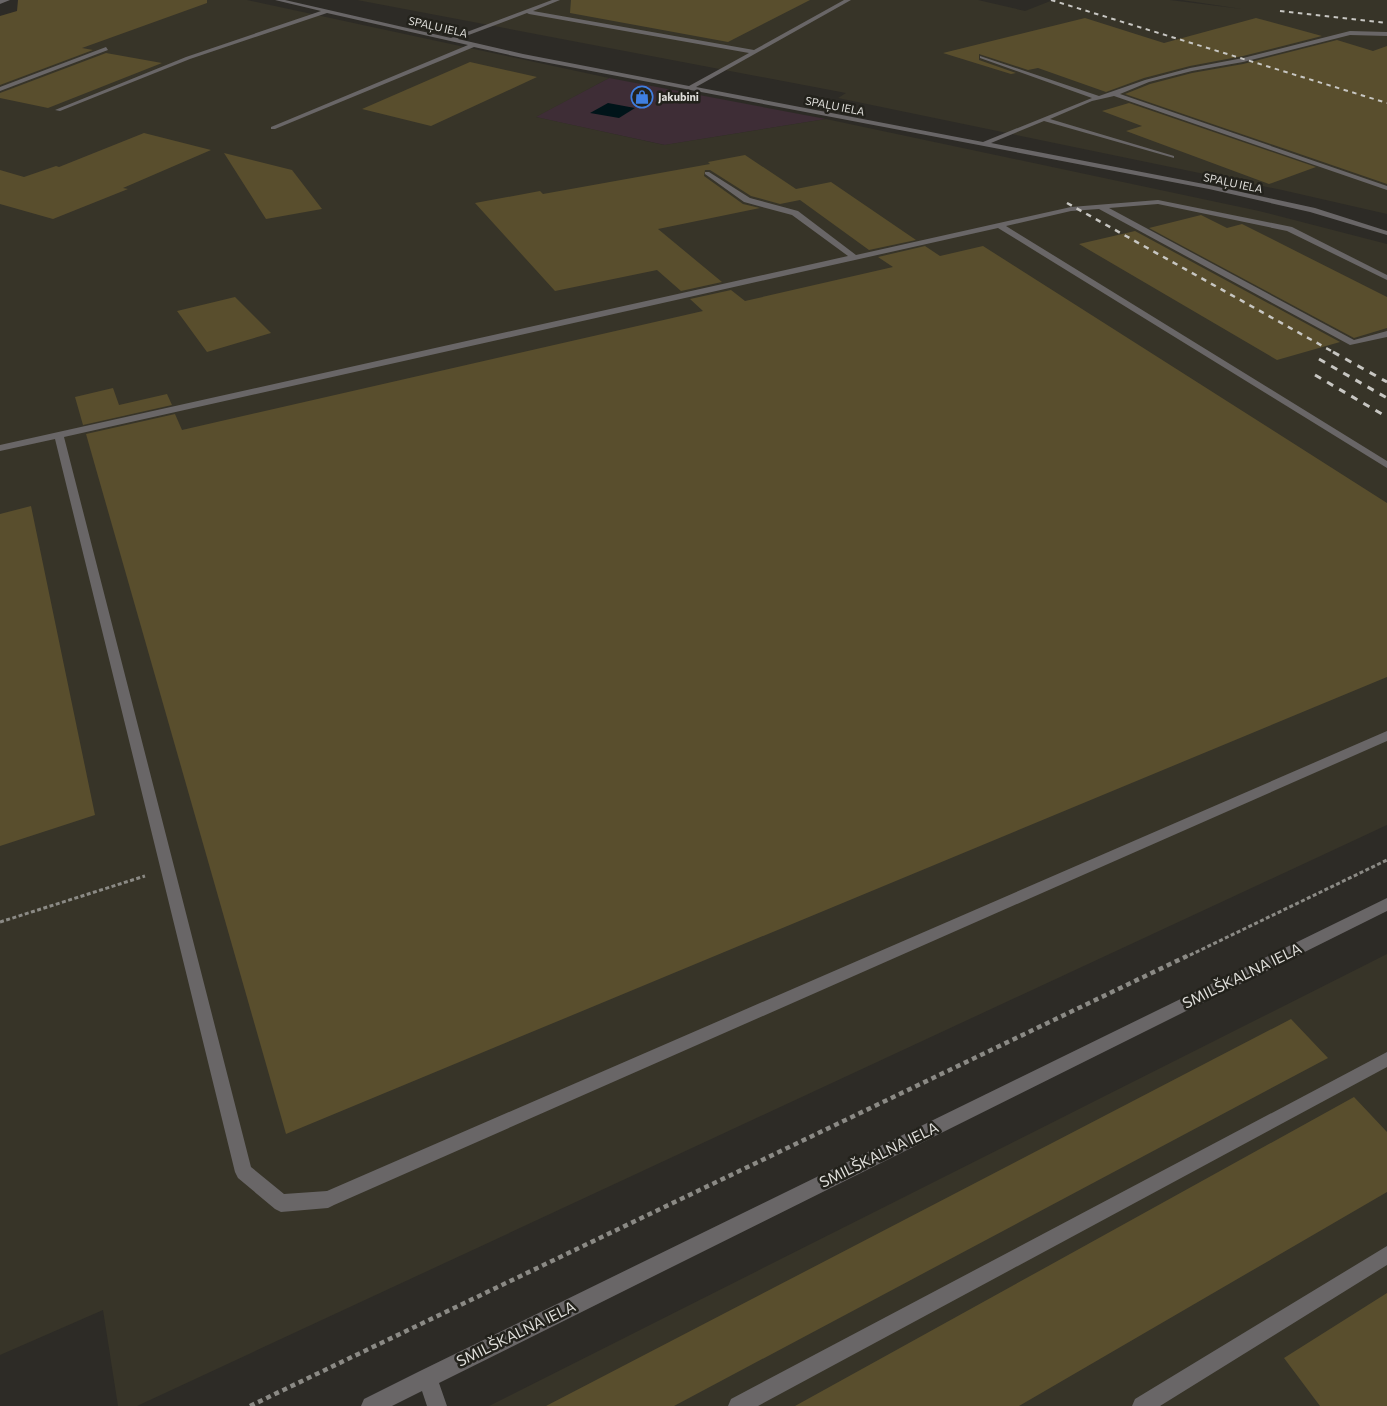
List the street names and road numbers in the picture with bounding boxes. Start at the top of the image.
street label: SPAĻU IELA [407,13,469,42]
street label: SPAĻU IELA [804,93,866,120]
street label: SPAĻU IELA [1202,170,1264,197]
street label: SMILŠKALNA IELA [1179,938,1304,1012]
street label: SMILŠKALNA IELA [816,1117,941,1191]
street label: SMILŠKALNA IELA [453,1296,578,1370]

